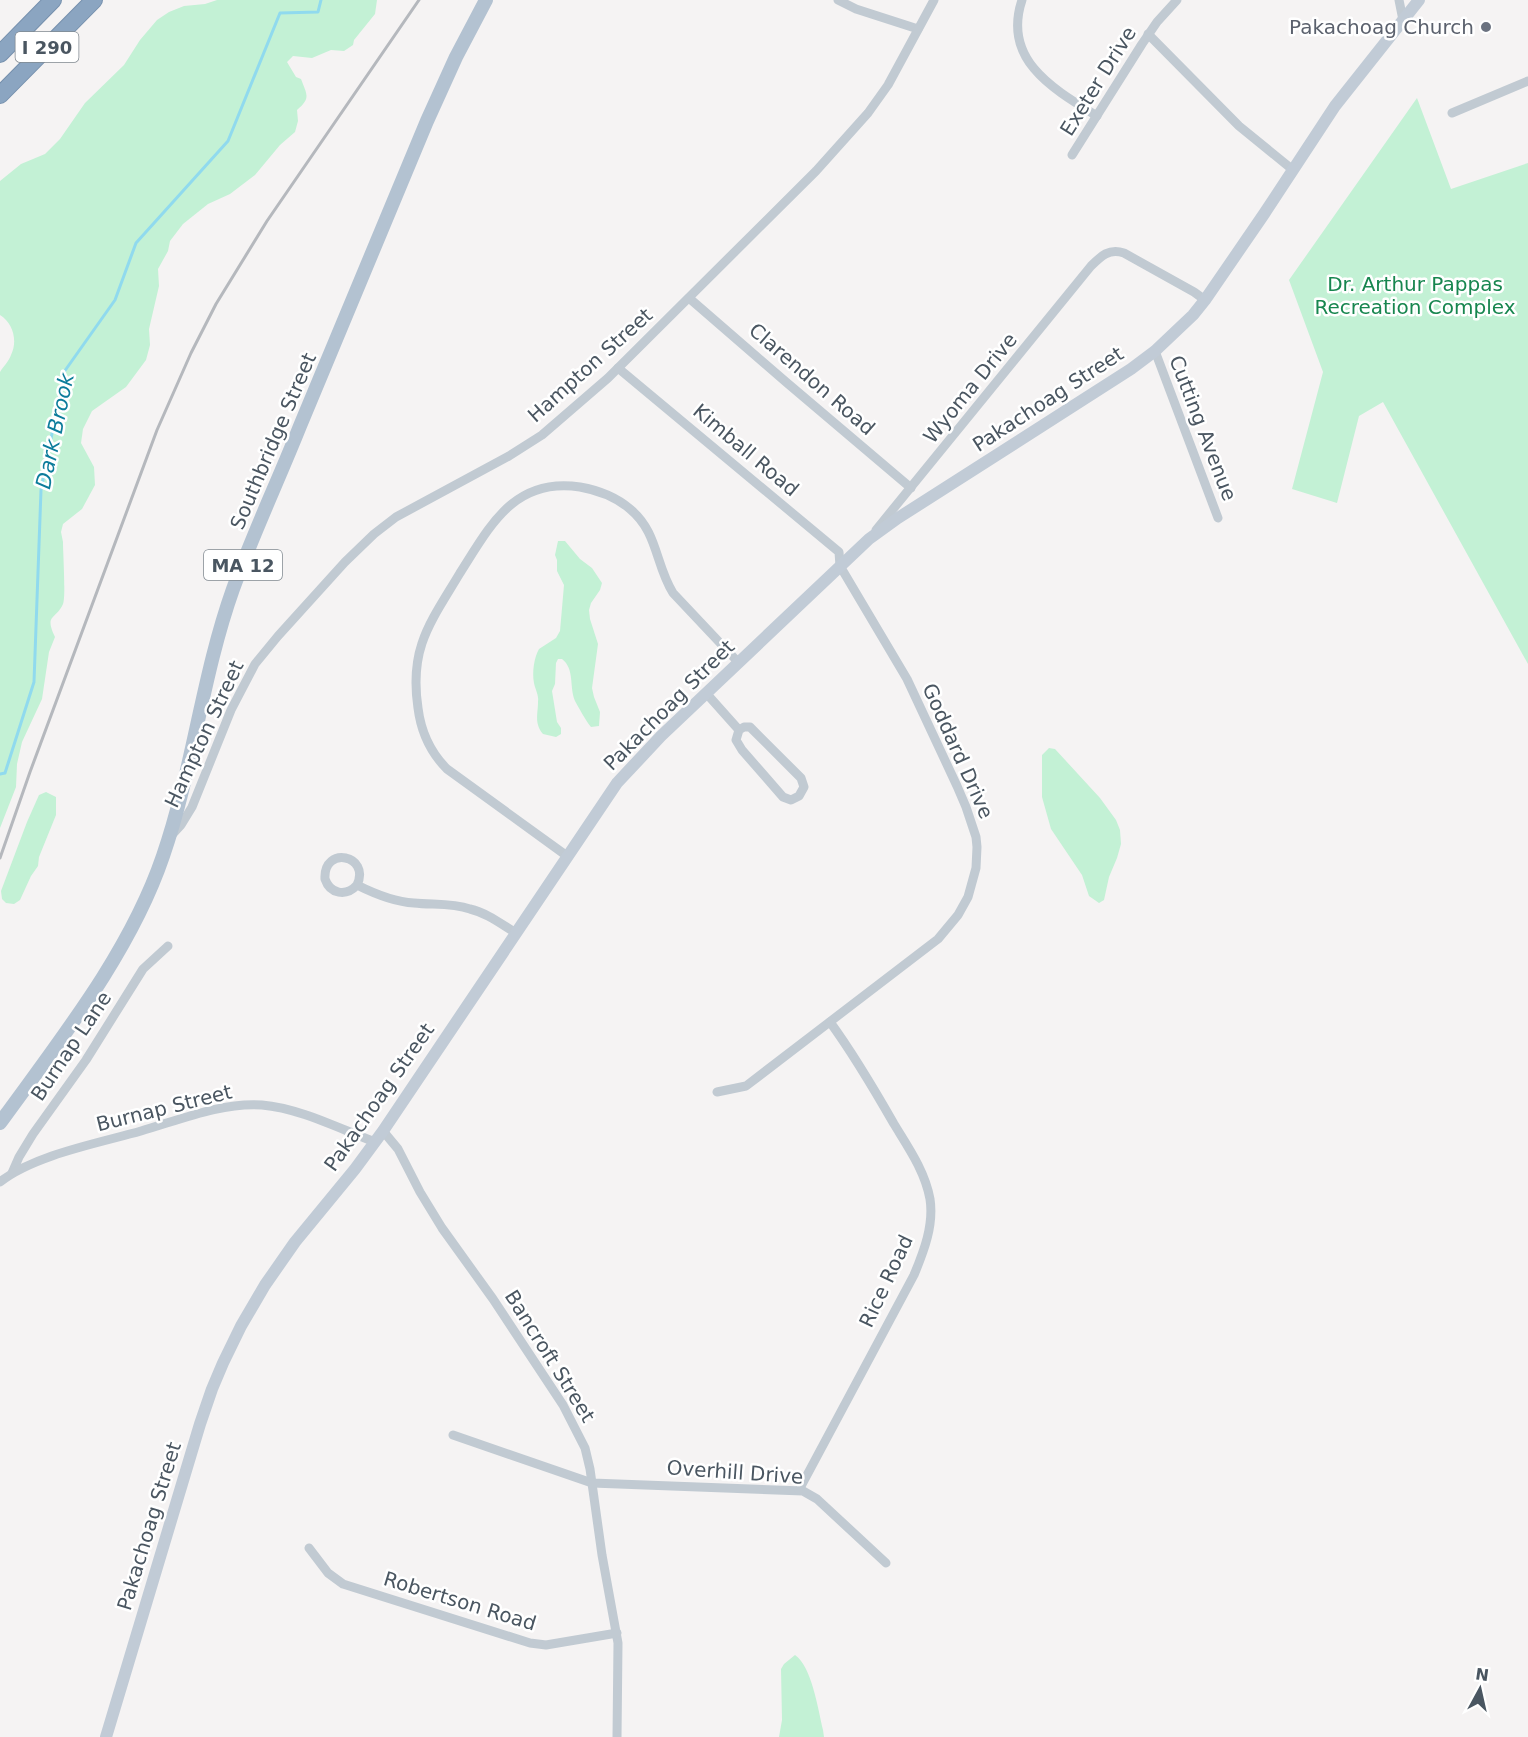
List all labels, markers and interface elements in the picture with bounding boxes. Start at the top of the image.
place label: Pakachoag Church [1289,15,1474,39]
marker: Pakachoag Church [1479,20,1493,34]
street label: Exeter Drive [1055,22,1141,140]
road number: I 290 [15,32,78,62]
park label: Dr. Arthur Pappas Recreation Complex [1314,272,1516,319]
street label: Hampton Street [523,303,657,427]
street label: Clarendon Road [744,318,880,440]
street label: Wyoma Drive [918,328,1022,448]
street label: Pakachoag Street [968,341,1128,457]
street label: Southbridge Street [225,349,321,533]
street label: Cutting Avenue [1164,352,1242,504]
water label: Dark Brook [31,370,79,491]
street label: Kimball Road [688,399,804,501]
road number: MA 12 [204,550,282,580]
street label: Pakachoag Street [599,635,739,775]
street label: Hampton Street [159,657,249,811]
street label: Goddard Drive [917,680,999,822]
street label: Burnap Lane [26,987,116,1105]
street label: Pakachoag Street [319,1018,439,1176]
street label: Burnap Street [94,1080,234,1136]
street label: Rice Road [854,1231,918,1331]
street label: Bancroft Street [500,1285,600,1427]
street label: Pakachoag Street [112,1439,186,1613]
street label: Overhill Drive [666,1455,804,1489]
street label: Robertson Road [381,1566,539,1636]
north arrow [1450,1659,1510,1719]
text: N [1474,1664,1490,1685]

